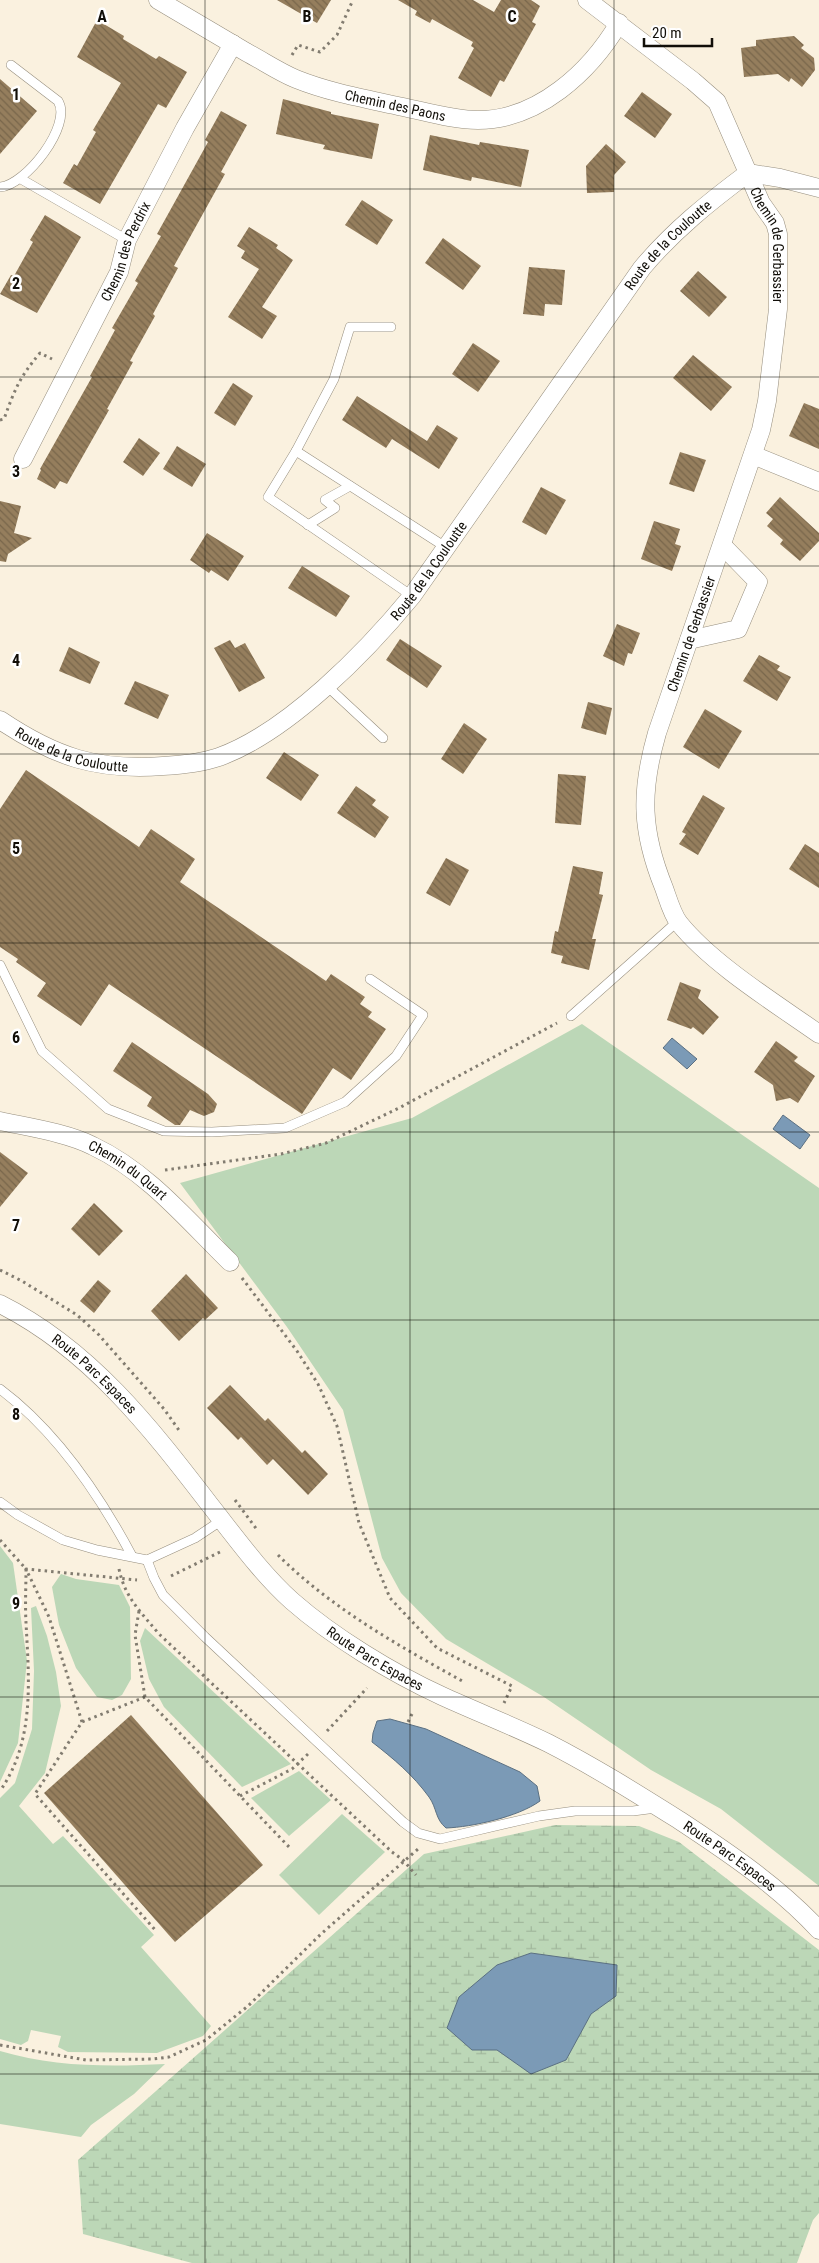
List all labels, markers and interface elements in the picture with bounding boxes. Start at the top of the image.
text: A [97,7,107,26]
text: B [303,7,312,26]
text: C [507,7,517,26]
scale bar [644,15,712,47]
text: 20 m [652,24,682,42]
text: 1 [12,85,20,104]
street label: Chemin des Paons [343,87,447,124]
street label: Chemin de Gerbassier [747,185,786,303]
street label: Route de la Couloutte [621,196,715,293]
street label: Chemin des Perdrix [97,199,154,304]
text: 2 [12,274,20,293]
text: 3 [12,462,20,481]
street label: Route de la Couloutte [387,518,470,623]
street label: Chemin de Gerbassier [664,574,718,694]
text: 4 [12,651,20,670]
street label: Route de la Couloutte [12,724,129,775]
text: 5 [12,839,20,858]
text: 6 [12,1028,20,1047]
street label: Chemin du Quart [86,1137,171,1203]
text: 7 [12,1216,20,1235]
street label: Route Parc Espaces [49,1331,140,1417]
text: 8 [12,1405,20,1424]
text: 9 [12,1594,20,1613]
street label: Route Parc Espaces [324,1623,426,1694]
street label: Route Parc Espaces [681,1817,779,1894]

